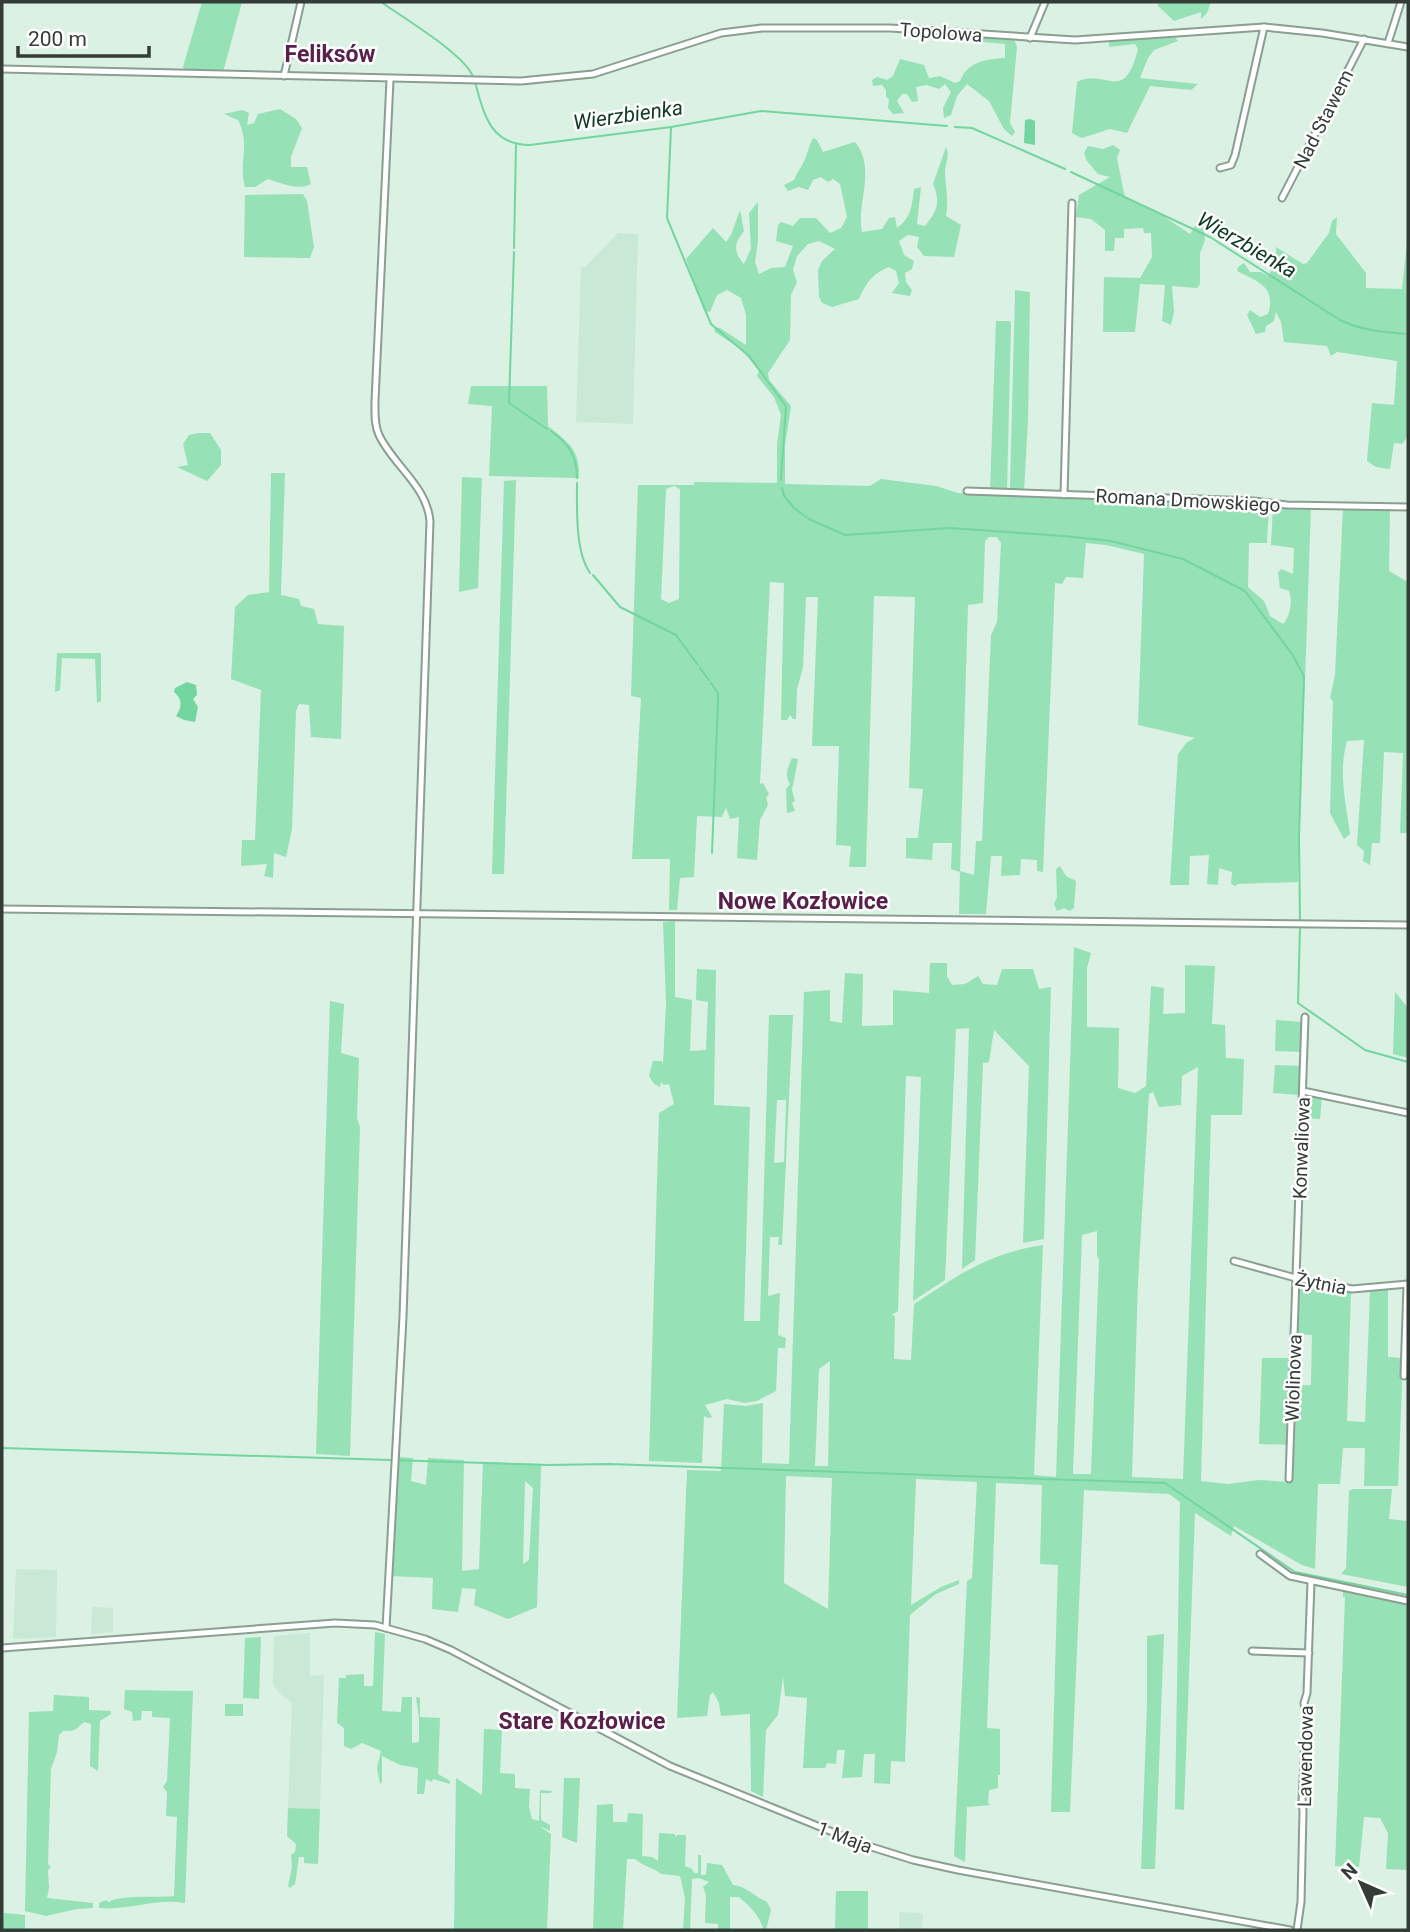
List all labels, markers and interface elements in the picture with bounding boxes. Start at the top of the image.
scale bar [18,14,149,58]
street label: Topolowa [899,18,983,47]
text: 200 m [28,27,87,51]
district label: Feliksów [285,41,376,68]
street label: Nad Stawem [1289,66,1358,173]
water label: Wierzbienka [572,95,684,135]
water label: Wierzbienka [1193,207,1301,283]
street label: Romana Dmowskiego [1095,484,1281,517]
district label: Nowe Kozłowice [718,888,888,915]
street label: Konwaliowa [1288,1096,1315,1200]
street label: Żytnia [1293,1267,1349,1300]
street label: Wiolinowa [1280,1334,1307,1422]
street label: Lawendowa [1293,1705,1318,1807]
district label: Stare Kozłowice [499,1708,665,1735]
street label: 1 Maja [814,1816,876,1858]
north arrow [1326,1848,1396,1918]
text: N [1336,1858,1362,1884]

